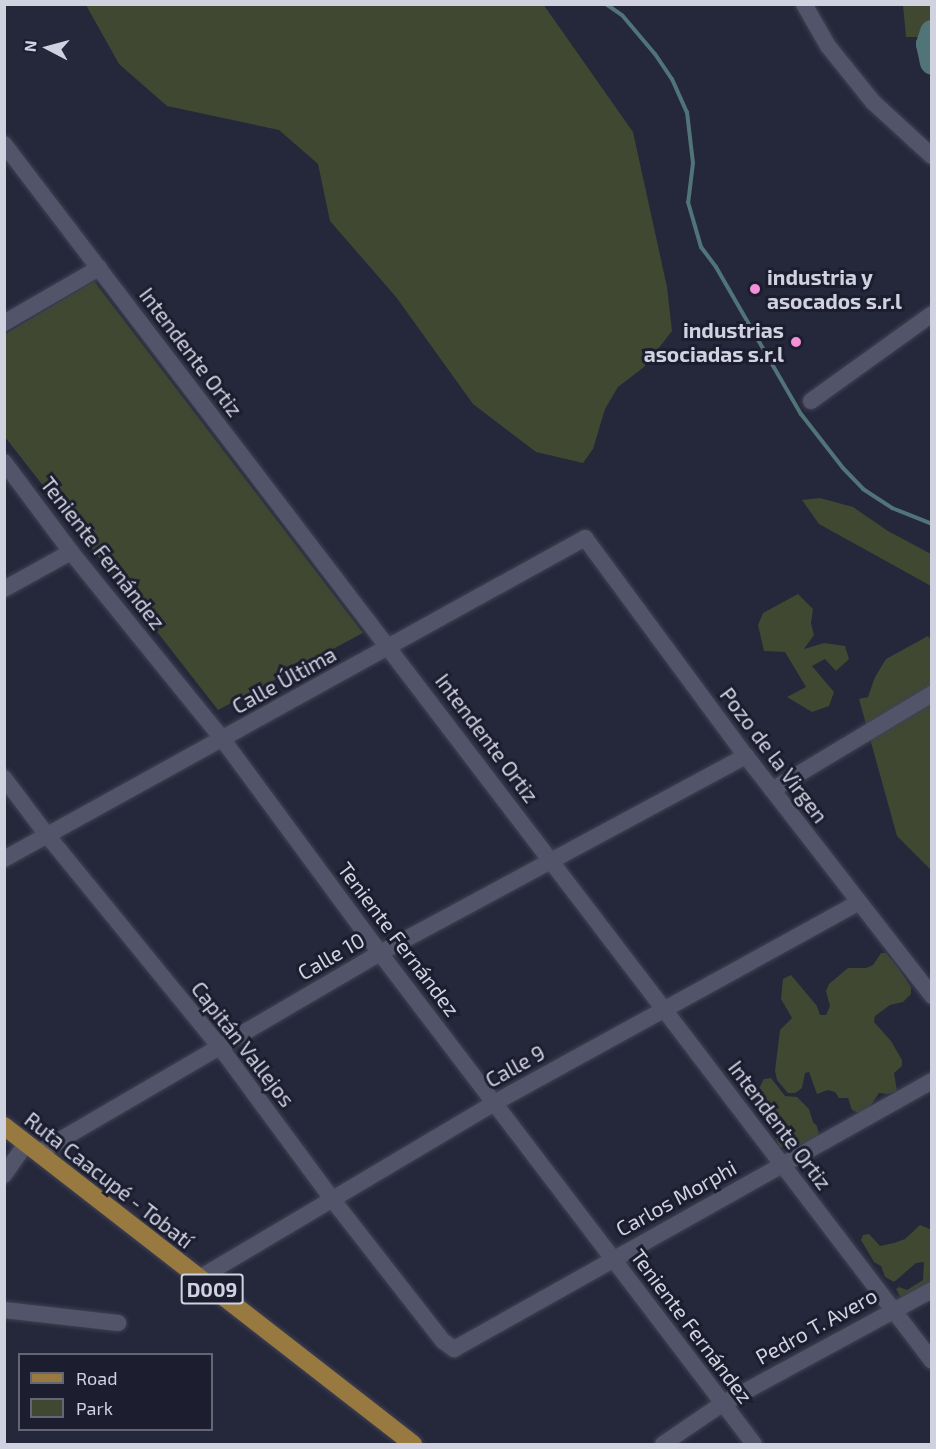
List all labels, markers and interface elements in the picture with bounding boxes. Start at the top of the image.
north arrow [18,18,78,78]
text: N [20,39,40,53]
place label: industria y asocados s.r.l [767,264,902,314]
marker: industria y asocados s.r.l [748,282,762,296]
street label: Intendente Ortiz [134,283,248,421]
place label: industrias asociadas s.r.l [644,317,784,367]
marker: industrias asociadas s.r.l [789,335,803,349]
street label: Teniente Fernández [36,472,170,634]
street label: Calle Última [228,641,340,719]
street label: Intendente Ortiz [430,669,544,807]
street label: Pozo de la Virgen [715,682,833,828]
street label: Teniente Fernández [333,857,465,1021]
street label: Calle 10 [293,927,369,985]
street label: Capitán Vallejos [186,976,300,1112]
street label: Calle 9 [481,1039,549,1093]
street label: Intendente Ortiz [723,1056,837,1194]
street label: Ruta Caacupé - Tobatí [20,1106,198,1254]
street label: Carlos Morphi [611,1155,741,1241]
street label: Teniente Fernández [626,1244,758,1408]
road number: D009 [180,1272,244,1306]
street label: Pedro T. Avero [750,1282,882,1370]
legend [18,1353,213,1431]
text: Road [76,1367,117,1389]
text: Park [76,1397,113,1419]

